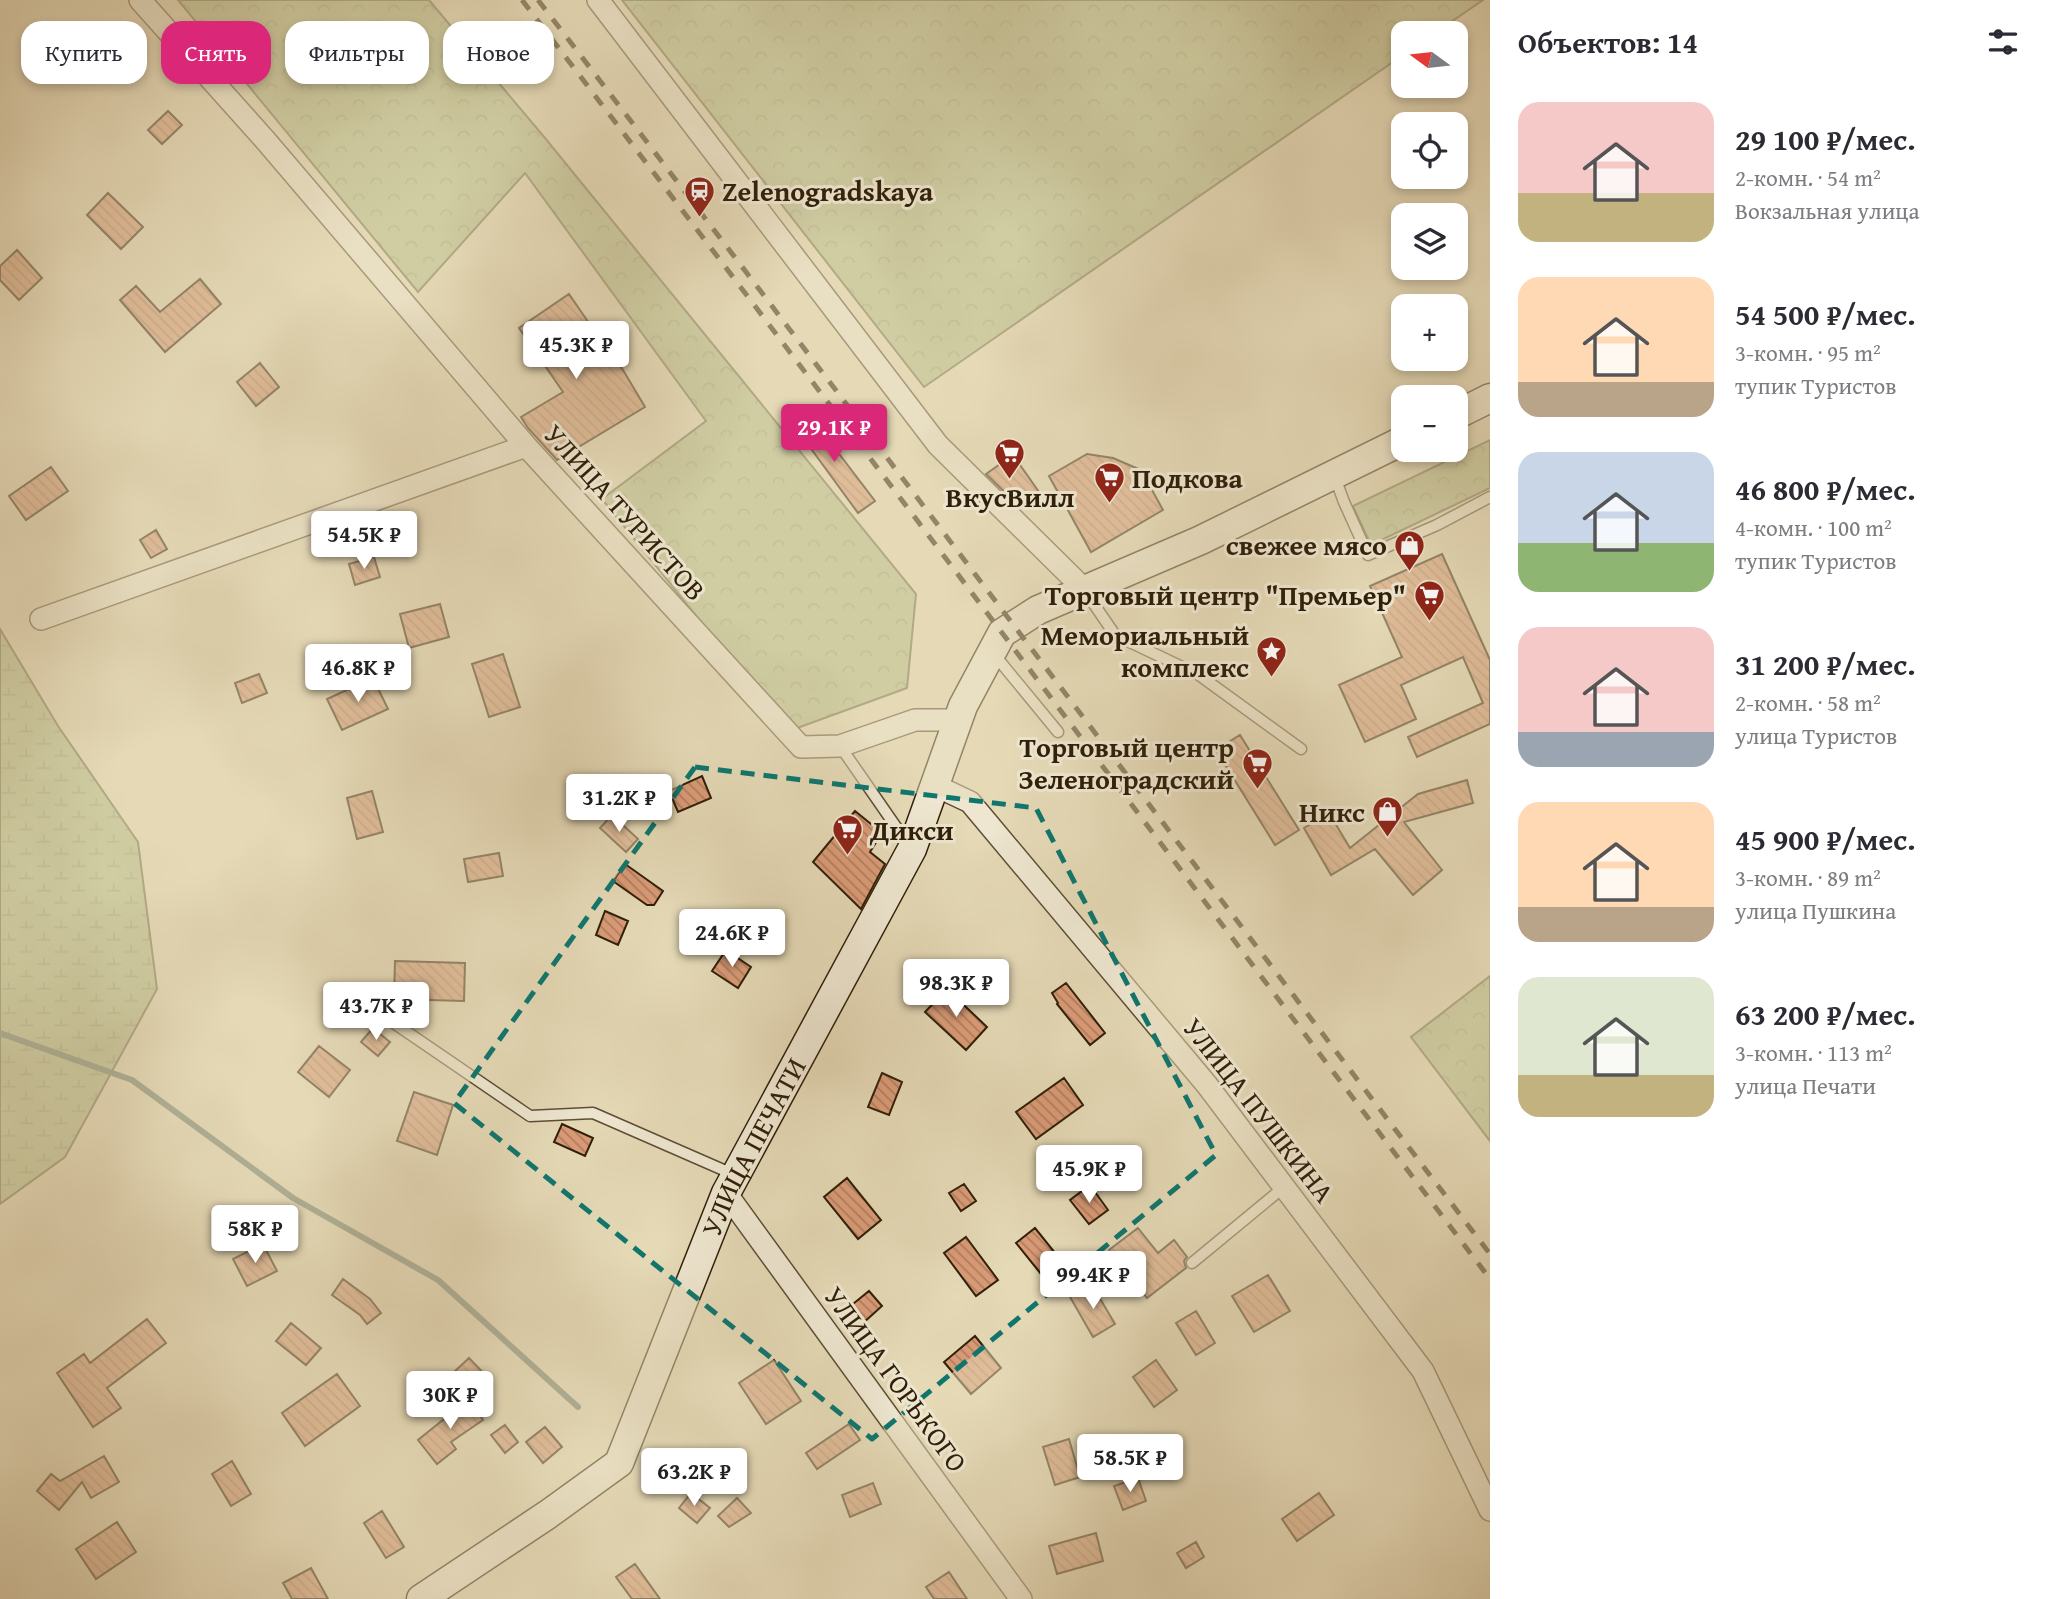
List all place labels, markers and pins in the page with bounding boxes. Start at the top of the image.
place label: Zelenogradskaya [722,170,934,211]
station icon: Zelenogradskaya [682,174,716,218]
pin: 45.3K ₽ [511,322,641,381]
pin: 29.1K ₽ [769,405,899,464]
supermarket icon: ВкусВилл [993,436,1027,480]
place label: Подкова [1132,457,1244,498]
supermarket icon: Подкова [1092,461,1126,505]
place label: ВкусВилл [946,476,1074,517]
pin: 54.5K ₽ [299,512,429,571]
place label: свежее мясо [1226,524,1387,565]
shop icon: свежее мясо [1393,528,1427,572]
place label: Торговый центр "Премьер" [1045,574,1406,615]
supermarket icon: Торговый центр "Премьер" [1412,578,1446,622]
place label: Мемориальный комплекс [1041,614,1249,687]
place icon: Мемориальный комплекс [1255,634,1289,678]
pin: 46.8K ₽ [293,644,423,704]
place label: Торговый центр Зеленоградский [1018,726,1234,799]
supermarket icon: Торговый центр Зеленоградский [1240,746,1274,790]
pin: 31.2K ₽ [554,774,684,834]
place label: Никс [1299,791,1365,832]
shop icon: Никс [1371,795,1405,839]
place label: Дикси [869,809,954,850]
supermarket icon: Дикси [830,813,864,857]
pin: 24.6K ₽ [667,909,797,969]
pin: 98.3K ₽ [891,960,1021,1019]
pin: 43.7K ₽ [311,982,441,1042]
pin: 45.9K ₽ [1024,1146,1154,1205]
pin: 58K ₽ [206,1206,304,1265]
pin: 99.4K ₽ [1028,1252,1158,1311]
pin: 30K ₽ [401,1372,499,1431]
pin: 58.5K ₽ [1065,1434,1195,1494]
pin: 63.2K ₽ [629,1448,759,1508]

